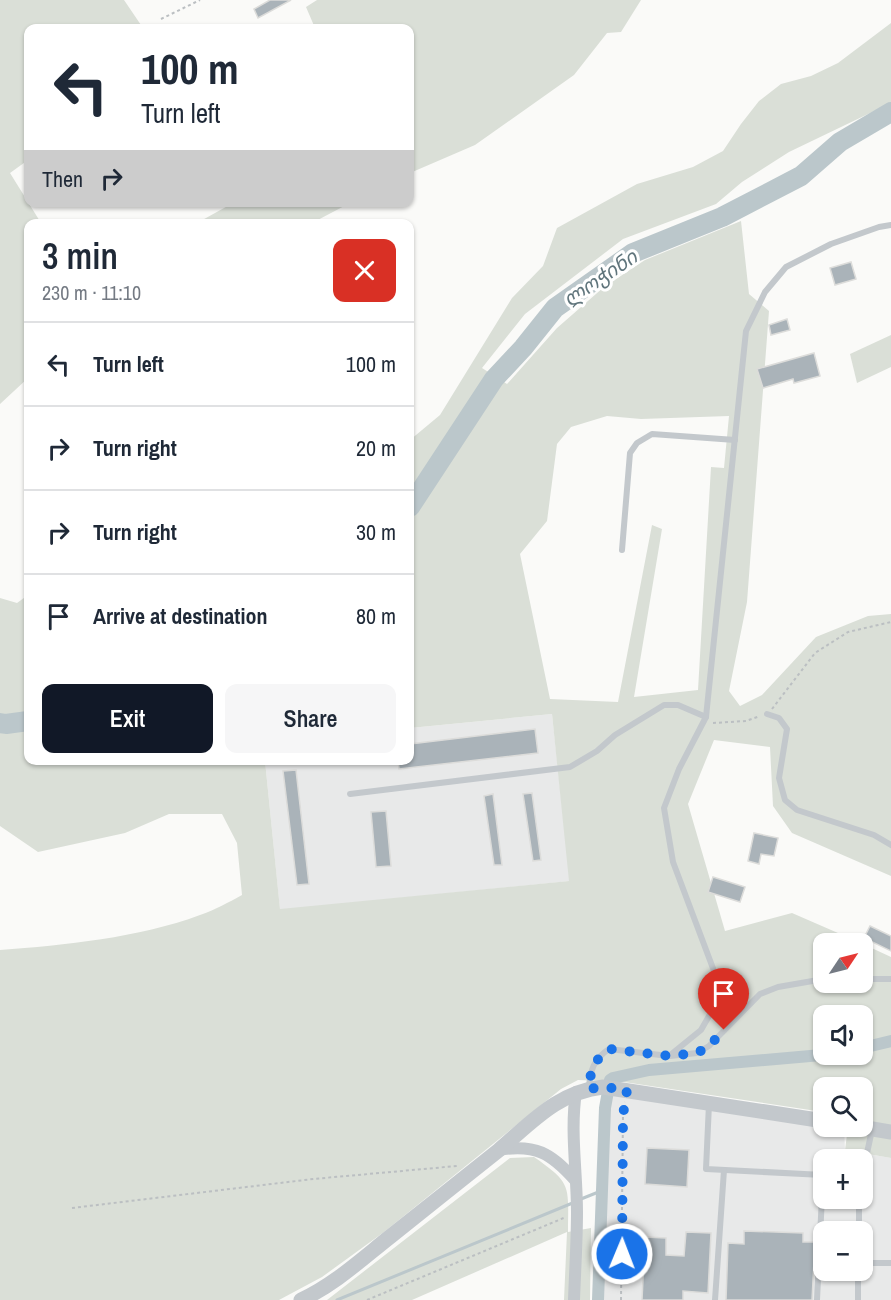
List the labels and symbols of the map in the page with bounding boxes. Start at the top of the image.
water label: ლოჭინი [557,242,643,312]
north arrow [813,933,873,993]
pin [698,968,749,1030]
position arrow [590,1222,654,1286]

